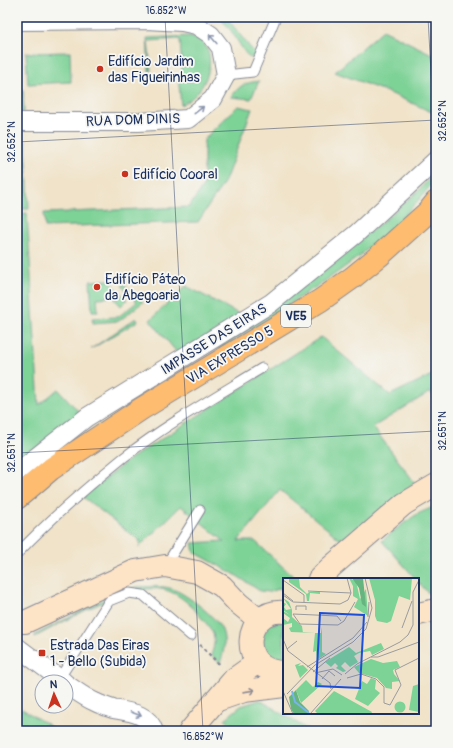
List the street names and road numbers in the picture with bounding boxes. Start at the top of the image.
street label: RUA DOM DINIS [85,110,181,130]
street label: IMPASSE DAS EIRAS [158,300,270,378]
road number: VE5 [281,305,311,327]
street label: VIA EXPRESSO 5 [183,322,277,388]

